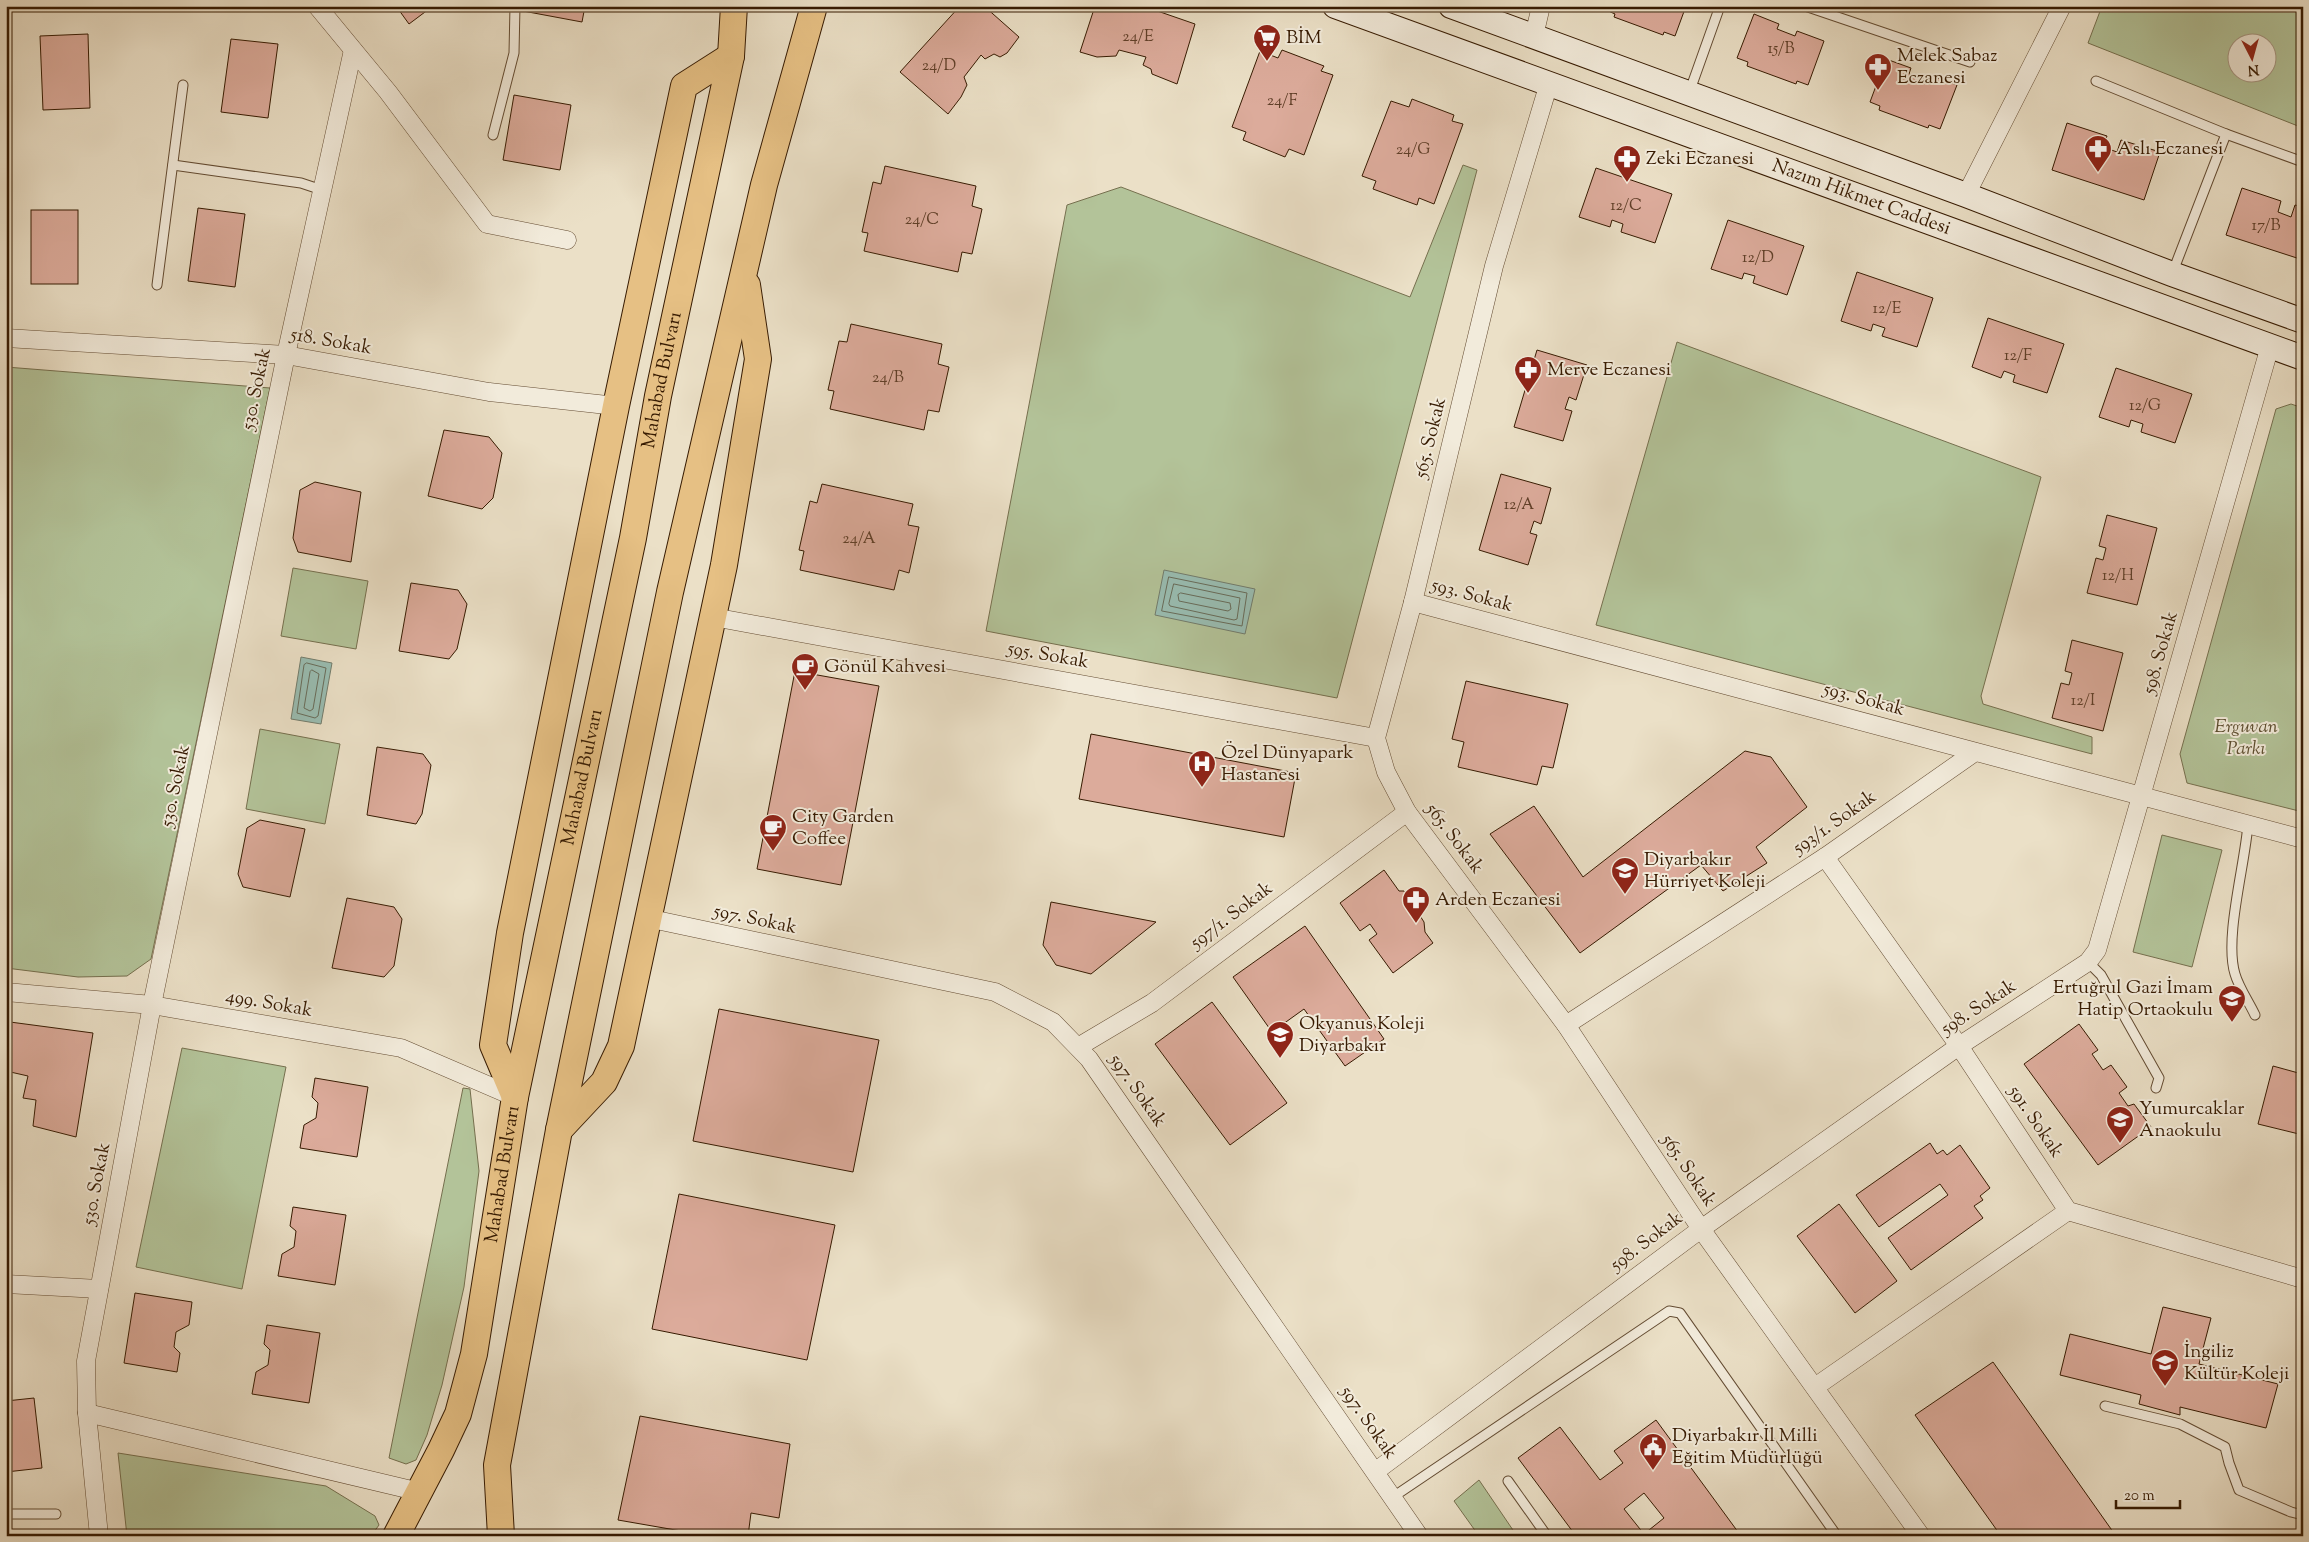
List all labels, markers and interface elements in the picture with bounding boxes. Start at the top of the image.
supermarket icon: BİM [1252,23,1282,62]
place label: BİM [1286,25,1322,52]
house number: 24/E [1122,26,1154,49]
north arrow [2226,32,2276,82]
house number: 15/B [1767,38,1795,61]
place label: Melek Sabaz Eczanesi [1897,43,1997,92]
pharmacy icon: Melek Sabaz Eczanesi [1863,52,1893,91]
house number: 24/D [922,55,956,78]
text: N [2247,58,2260,79]
house number: 24/F [1267,90,1297,113]
pharmacy icon: Aslı Eczanesi [2083,134,2113,173]
place label: Aslı Eczanesi [2117,136,2223,163]
house number: 24/G [1396,139,1430,162]
pharmacy icon: Zeki Eczanesi [1612,144,1642,183]
place label: Zeki Eczanesi [1646,146,1754,173]
street label: Nazım Hikmet Caddesi [1768,153,1954,242]
house number: 12/C [1610,195,1642,218]
house number: 24/C [905,209,939,232]
house number: 17/B [2251,215,2281,238]
house number: 12/D [1742,247,1774,270]
house number: 12/E [1873,298,1902,321]
street label: Mahabad Bulvarı [635,309,689,451]
street label: 518. Sokak [287,321,374,363]
street label: 530. Sokak [235,345,279,434]
house number: 12/F [2004,345,2032,368]
pharmacy icon: Merve Eczanesi [1513,355,1543,394]
place label: Merve Eczanesi [1547,357,1671,384]
house number: 24/B [872,367,904,390]
street label: 565. Sokak [1408,394,1454,482]
house number: 12/G [2129,395,2161,418]
house number: 12/A [1504,494,1534,517]
house number: 24/A [842,528,876,551]
house number: 12/H [2102,565,2134,588]
street label: 593. Sokak [1427,572,1516,620]
street label: 598. Sokak [2136,608,2186,699]
street label: 595. Sokak [1004,635,1092,677]
cafe icon: Gönül Kahvesi [790,652,820,691]
place label: Gönül Kahvesi [824,654,946,681]
street label: 593. Sokak [1819,676,1908,724]
house number: 12/I [2071,690,2095,713]
street label: Mahabad Bulvarı [555,707,610,848]
park label: Erguvan Parkı [2214,714,2278,763]
place label: Özel Dünyapark Hastanesi [1221,740,1354,789]
street label: 530. Sokak [154,742,198,831]
hospital icon: Özel Dünyapark Hastanesi [1187,749,1217,788]
street label: 593/1. Sokak [1787,784,1883,862]
street label: 565. Sokak [1418,797,1490,881]
place label: City Garden Coffee [792,804,894,853]
cafe icon: City Garden Coffee [758,813,788,852]
place label: Diyarbakır Hürriyet Koleji [1644,847,1766,896]
school or university icon: Diyarbakır Hürriyet Koleji [1610,856,1640,895]
street label: 597/1. Sokak [1184,875,1280,957]
pharmacy icon: Arden Eczanesi [1401,885,1431,924]
place label: Arden Eczanesi [1435,887,1561,914]
street label: 597. Sokak [710,898,800,942]
street label: 598. Sokak [1935,973,2023,1043]
place label: Ertuğrul Gazi İmam Hatip Ortaokulu [2053,975,2213,1024]
street label: 499. Sokak [223,983,315,1025]
school or university icon: Ertuğrul Gazi İmam Hatip Ortaokulu [2217,984,2247,1023]
place label: Okyanus Koleji Diyarbakır [1299,1011,1425,1060]
school or university icon: Okyanus Koleji Diyarbakır [1265,1020,1295,1059]
street label: 597. Sokak [1101,1048,1173,1134]
street label: 591. Sokak [2000,1080,2070,1164]
place label: Yumurcaklar Anaokulu [2139,1096,2244,1145]
street label: Mahabad Bulvarı [478,1104,527,1245]
school or university icon: Yumurcaklar Anaokulu [2105,1105,2135,1144]
street label: 565. Sokak [1653,1128,1723,1213]
street label: 530. Sokak [76,1140,118,1229]
street label: 598. Sokak [1604,1205,1690,1279]
place label: İngiliz Kültür Koleji [2184,1339,2290,1388]
school or university icon: İngiliz Kültür Koleji [2150,1348,2180,1387]
street label: 597. Sokak [1332,1380,1404,1466]
place label: Diyarbakır İl Milli Eğitim Müdürlüğü [1672,1423,1823,1472]
public building icon: Diyarbakır İl Milli Eğitim Müdürlüğü [1638,1432,1668,1471]
scale bar [2116,1477,2180,1509]
text: 20 m [2124,1486,2155,1507]

